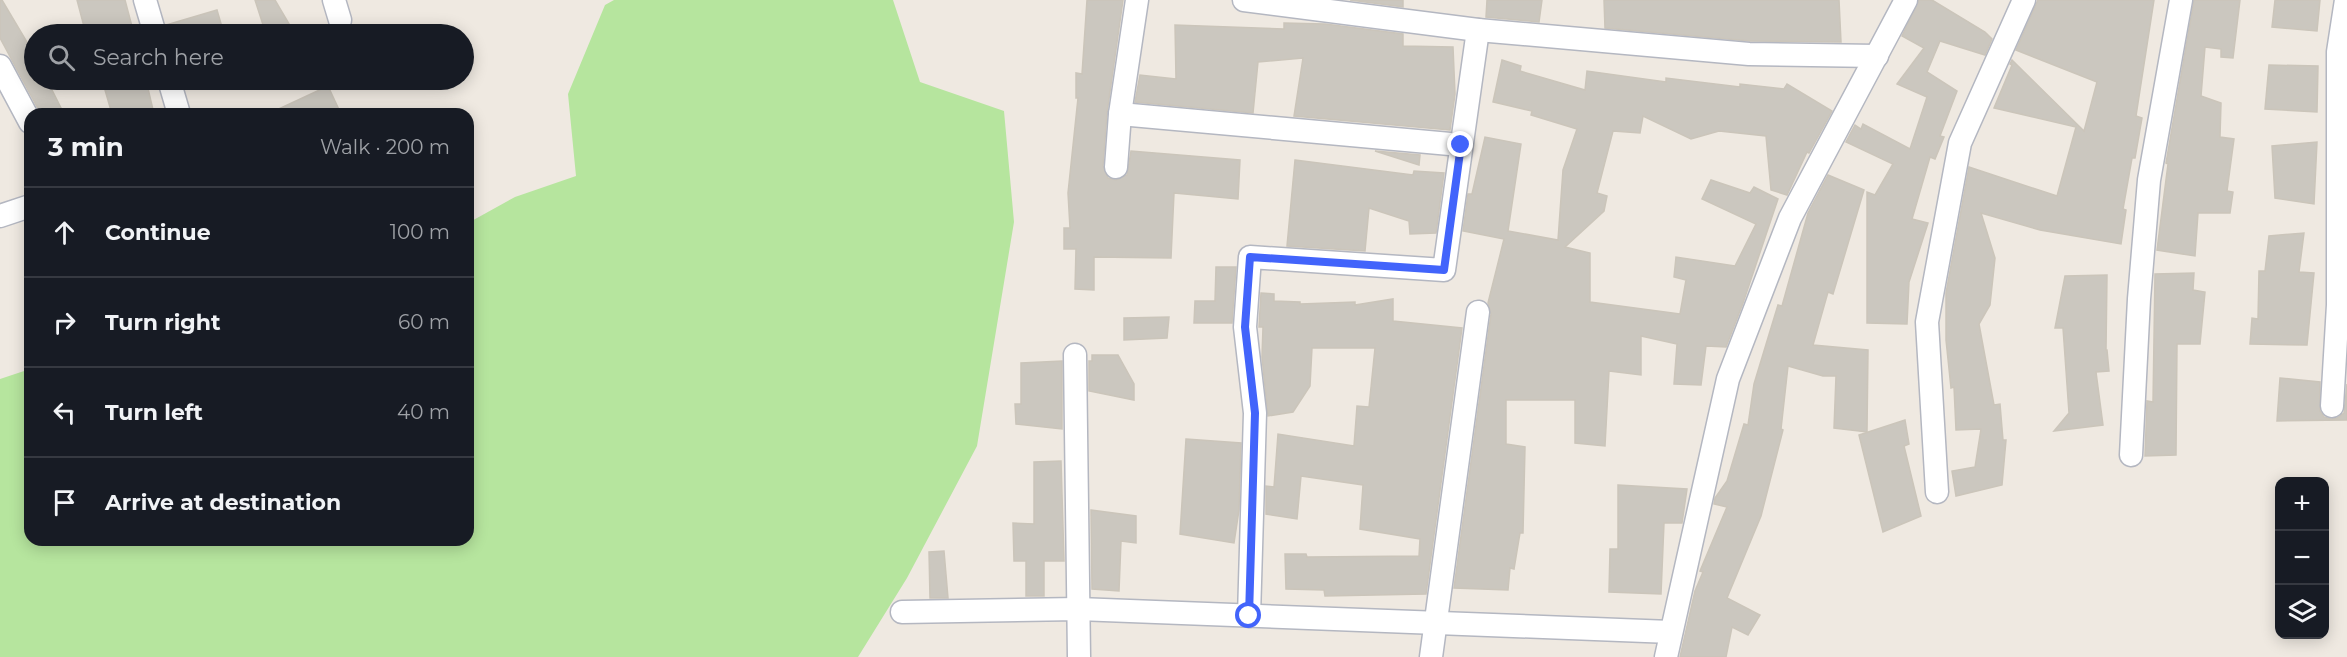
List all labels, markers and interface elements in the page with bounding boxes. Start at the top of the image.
search box [24,24,474,90]
icon: search [45,41,78,74]
text: Search here [93,44,224,71]
text: 3 min [48,131,124,163]
route end [1447,131,1473,157]
text: Walk · 200 m [320,135,450,159]
icon: ahead [48,216,81,249]
text: Continue [105,219,211,246]
text: 100 m [390,220,450,244]
icon: right [48,306,81,339]
text: Turn right [105,309,220,336]
text: 60 m [398,310,450,334]
icon: left [48,396,81,429]
text: Turn left [105,399,203,426]
text: 40 m [397,400,450,424]
map controls [2275,477,2329,639]
button: + [2275,477,2329,531]
icon: arrive [48,486,81,519]
text: Arrive at destination [105,489,341,516]
button: − [2275,531,2329,585]
button: layers [2275,585,2329,639]
route start [1235,602,1261,628]

